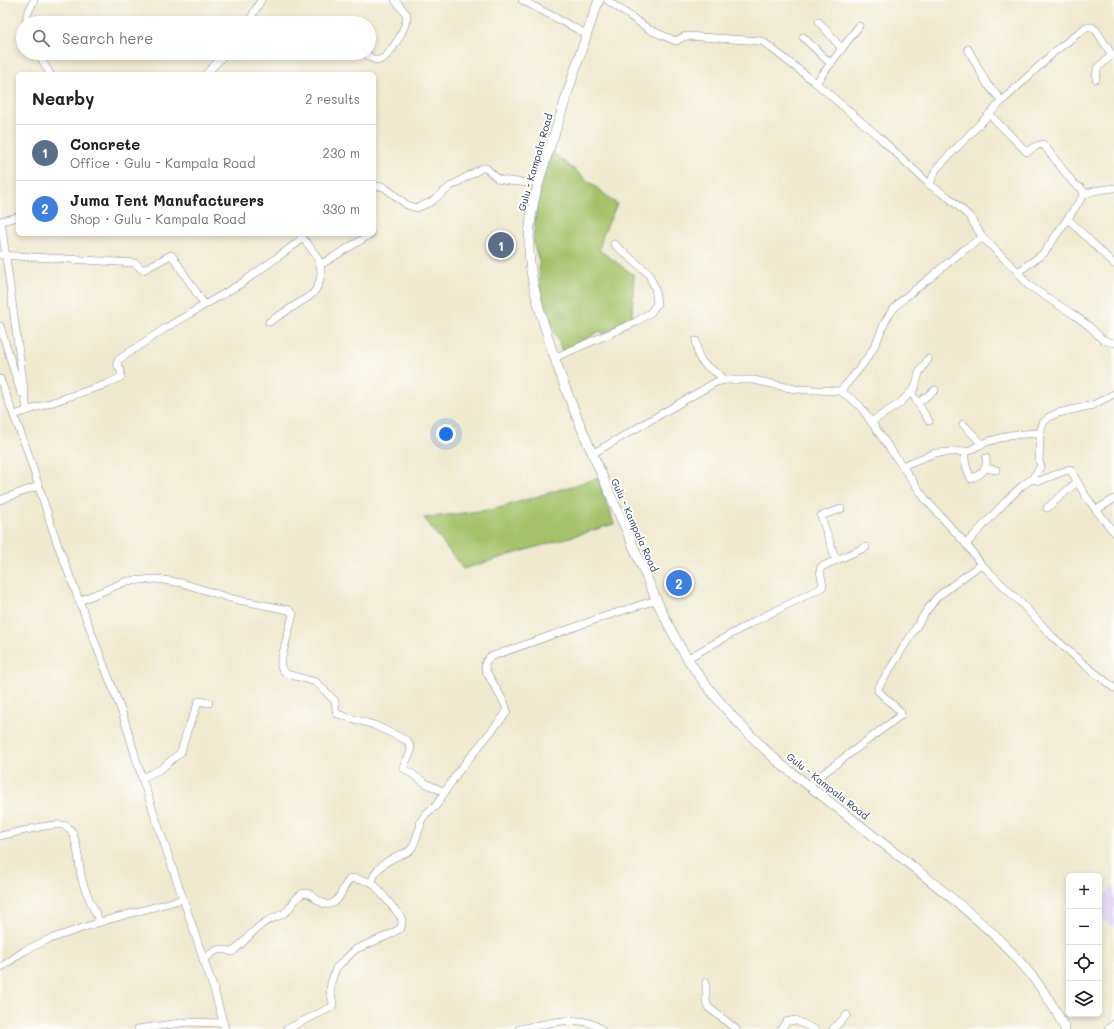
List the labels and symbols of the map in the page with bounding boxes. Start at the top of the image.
street label: Gulu - Kampala Road [514,112,556,212]
pin: 1 [488,230,514,260]
your location [436,424,456,444]
street label: Gulu - Kampala Road [608,476,662,574]
pin: 2 [666,568,692,598]
street label: Gulu - Kampala Road [784,749,872,823]

